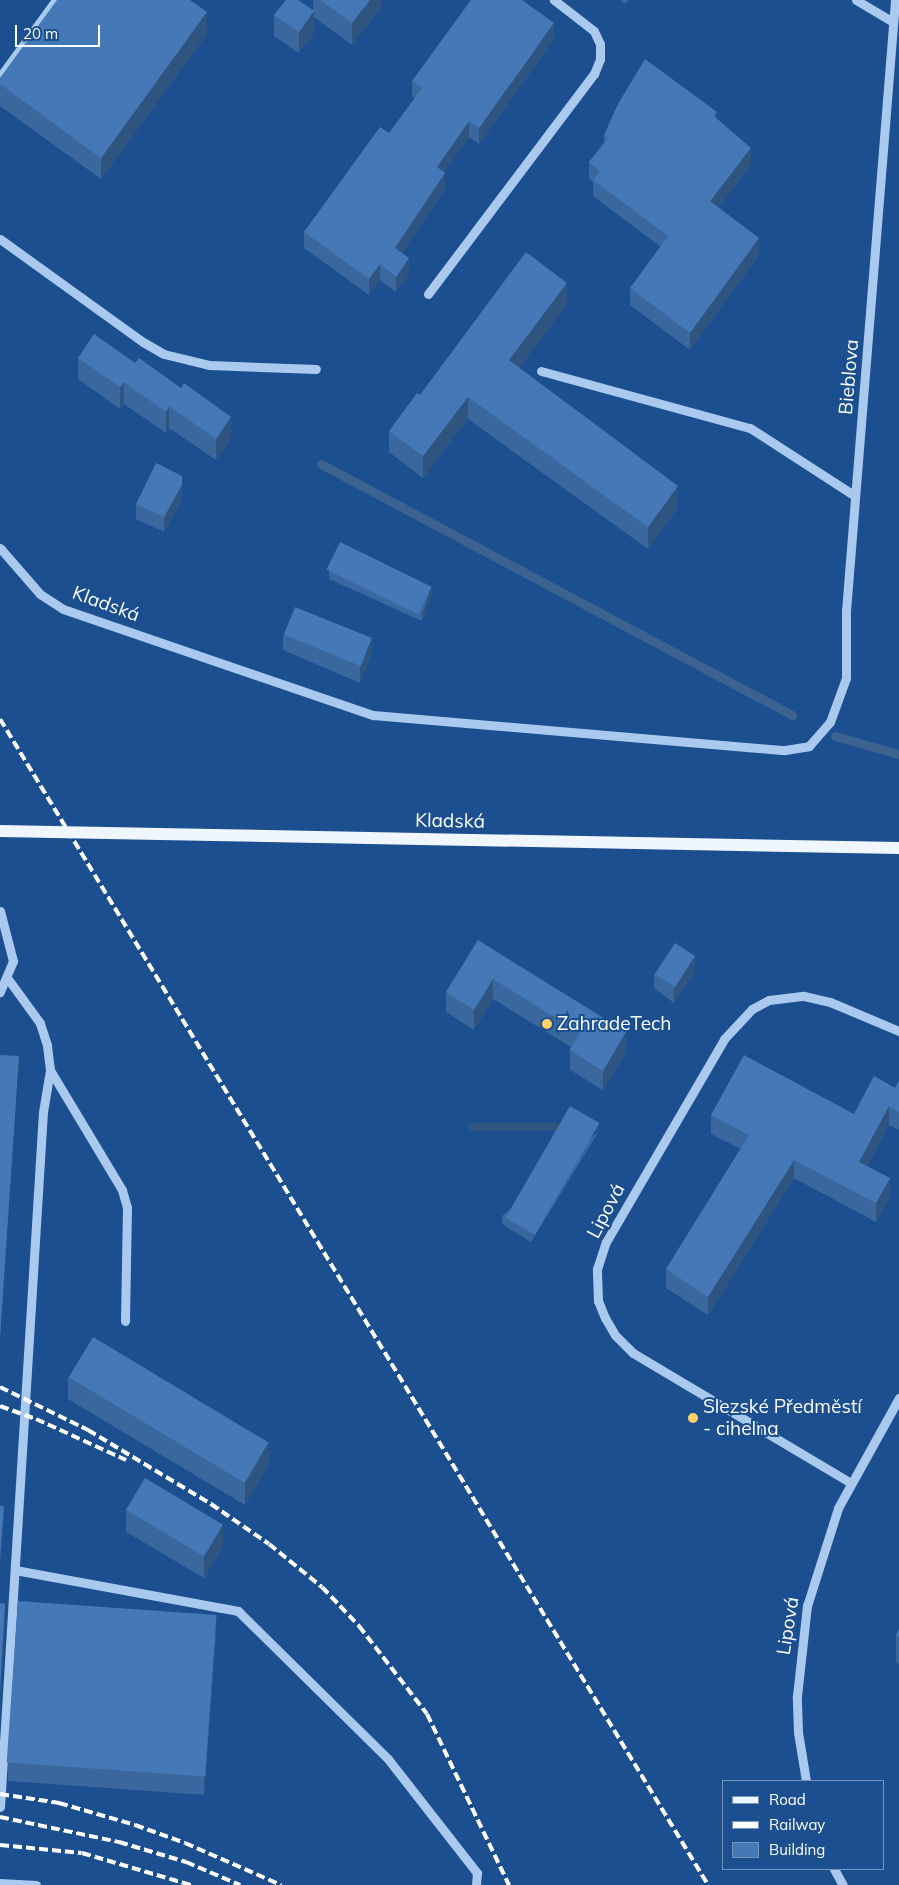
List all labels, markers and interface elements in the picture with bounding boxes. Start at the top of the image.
scale bar [18,15,102,47]
text: 20 m [23,24,58,43]
street label: Bieblova [834,338,864,416]
street label: Kladská [69,581,143,627]
street label: Kladská [415,809,485,833]
place label: ZahradeTech [557,1013,672,1035]
marker: ZahradeTech [541,1018,553,1030]
street label: Lipová [582,1180,630,1242]
place label: Slezské Předměstí - cihelna [703,1396,862,1440]
marker: Slezské Předměstí - cihelna [687,1412,699,1424]
street label: Lipová [772,1595,804,1657]
legend [722,1780,884,1870]
text: Road [769,1790,806,1809]
text: Railway [769,1815,825,1834]
text: Building [769,1840,825,1859]

